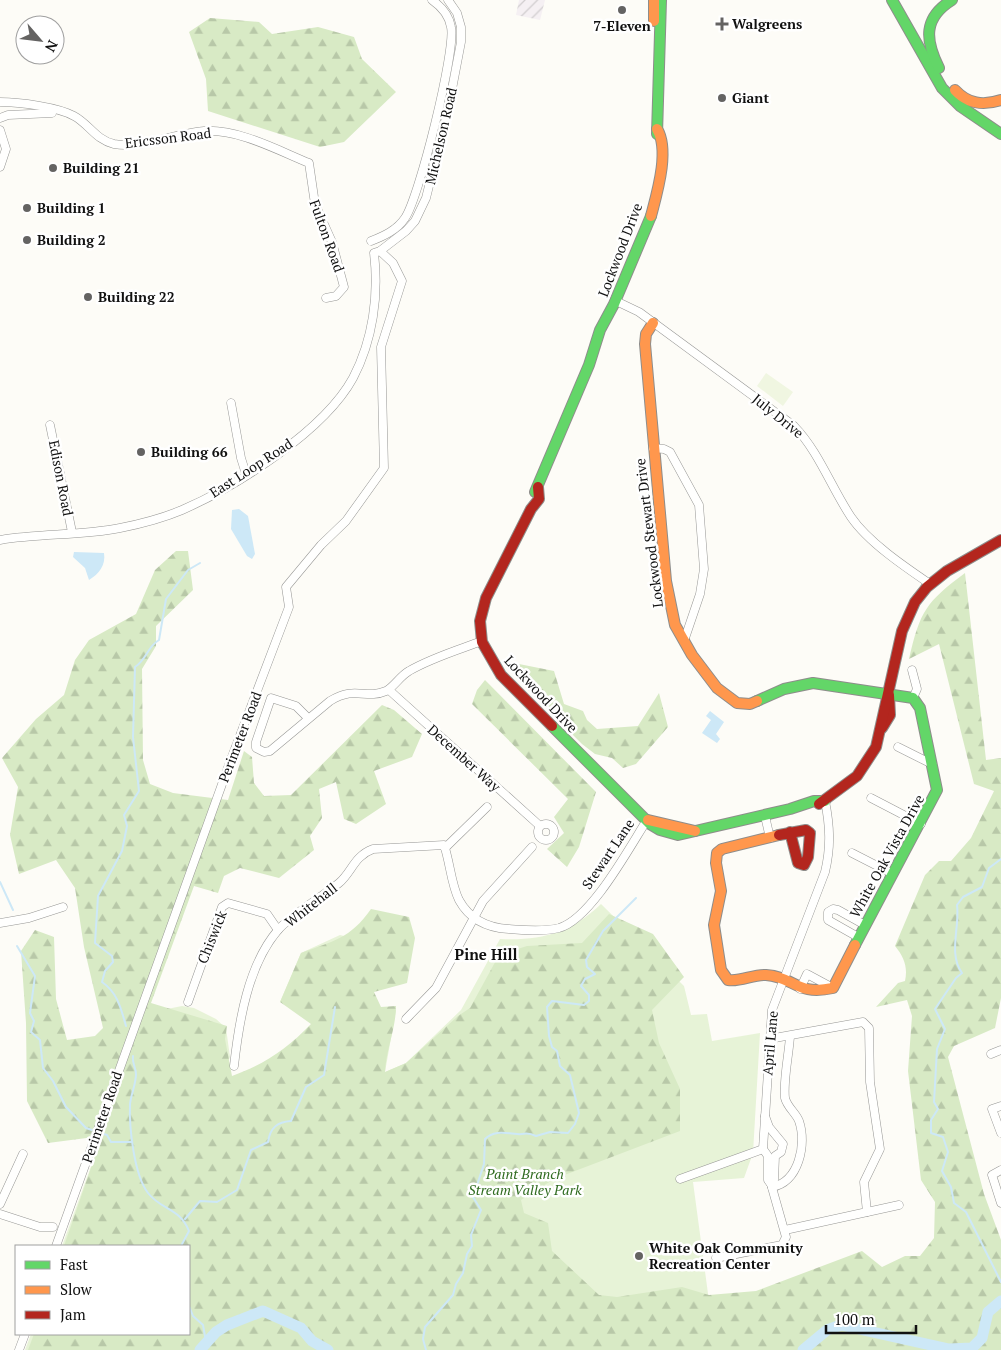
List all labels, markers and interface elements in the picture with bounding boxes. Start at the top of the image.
marker: 7-Eleven [616,4,628,16]
place label: Walgreens [732,14,802,33]
north arrow [15,15,65,65]
place label: 7-Eleven [593,16,651,35]
marker: Walgreens [716,18,728,30]
text: N [41,37,63,56]
street label: Michelson Road [420,85,461,186]
place label: Giant [732,88,769,107]
marker: Giant [716,92,728,104]
street label: Ericsson Road [124,123,213,152]
place label: Building 21 [63,158,140,177]
marker: Building 21 [47,162,59,174]
street label: Fulton Road [306,197,349,275]
place label: Building 1 [37,198,106,217]
street label: Lockwood Drive [593,200,646,300]
marker: Building 1 [21,202,33,214]
place label: Building 2 [37,230,106,249]
marker: Building 2 [21,234,33,246]
place label: Building 22 [98,287,175,306]
marker: Building 22 [82,291,94,303]
street label: July Drive [749,389,808,442]
street label: East Loop Road [205,433,296,502]
street label: Edison Road [45,438,78,518]
place label: Building 66 [151,442,228,461]
marker: Building 66 [135,446,147,458]
street label: Lockwood Stewart Drive [630,457,667,609]
street label: Lockwood Drive [501,651,582,736]
street label: Perimeter Road [213,688,266,785]
street label: December Way [424,720,506,796]
street label: White Oak Vista Drive [845,791,928,921]
street label: Stewart Lane [577,815,638,893]
street label: Whitehall [281,878,341,931]
street label: Chiswick [192,907,231,966]
district label: Pine Hill [455,944,517,964]
street label: April Lane [757,1010,782,1076]
street label: Perimeter Road [77,1068,126,1165]
park label: Paint Branch Stream Valley Park [468,1164,582,1199]
place label: White Oak Community Recreation Center [649,1238,803,1273]
legend [15,1245,190,1335]
marker: White Oak Community Recreation Center [633,1250,645,1262]
text: Fast [60,1254,88,1274]
text: Slow [60,1279,93,1299]
scale bar [826,1302,916,1334]
text: Jam [60,1304,86,1324]
text: 100 m [834,1309,875,1329]

